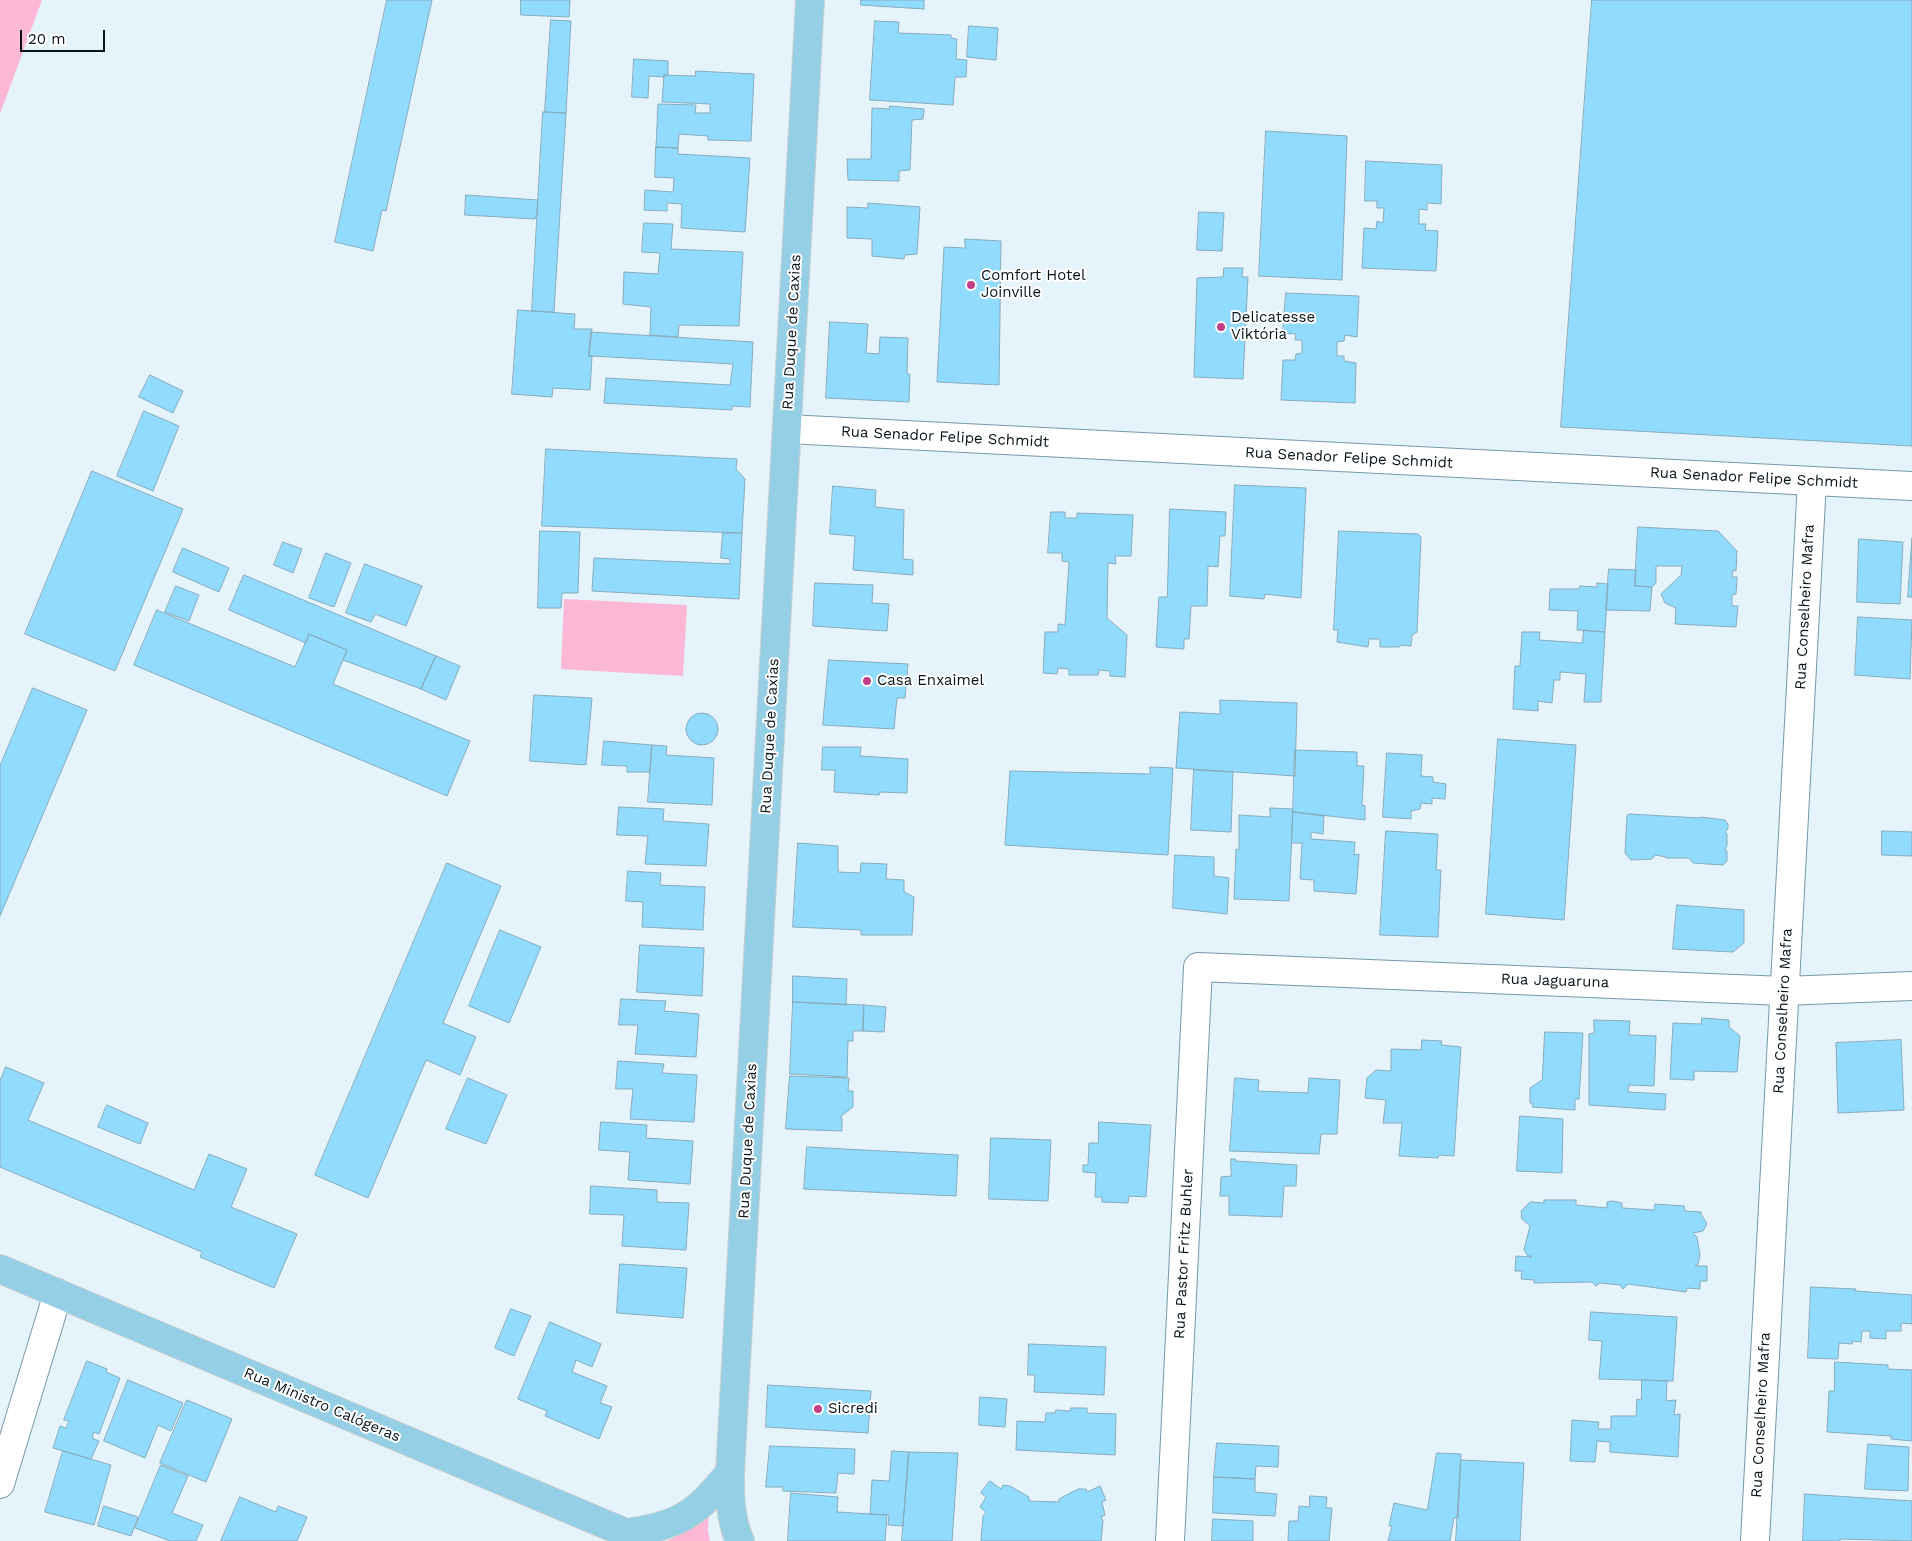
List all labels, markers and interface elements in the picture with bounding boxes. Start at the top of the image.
scale bar [22,20,108,52]
text: 20 m [28,30,66,48]
street label: Rua Duque de Caxias [779,254,805,410]
place label: Comfort Hotel Joinville [981,267,1086,302]
marker: Comfort Hotel Joinville [965,279,977,291]
place label: Delicatesse Viktória [1231,309,1315,344]
marker: Delicatesse Viktória [1215,321,1227,333]
street label: Rua Senador Felipe Schmidt [840,423,1050,451]
street label: Rua Senador Felipe Schmidt [1244,444,1454,472]
street label: Rua Senador Felipe Schmidt [1649,464,1859,492]
street label: Rua Conselheiro Mafra [1792,524,1818,690]
street label: Rua Duque de Caxias [757,658,783,814]
place label: Casa Enxaimel [877,672,984,690]
marker: Casa Enxaimel [861,675,873,687]
street label: Rua Conselheiro Mafra [1770,928,1796,1094]
street label: Rua Jaguaruna [1501,970,1609,992]
street label: Rua Duque de Caxias [735,1063,761,1219]
street label: Rua Pastor Fritz Buhler [1171,1168,1197,1340]
street label: Rua Conselheiro Mafra [1748,1332,1774,1498]
street label: Rua Ministro Calógeras [241,1364,403,1446]
place label: Sicredi [828,1400,878,1418]
marker: Sicredi [812,1403,824,1415]

